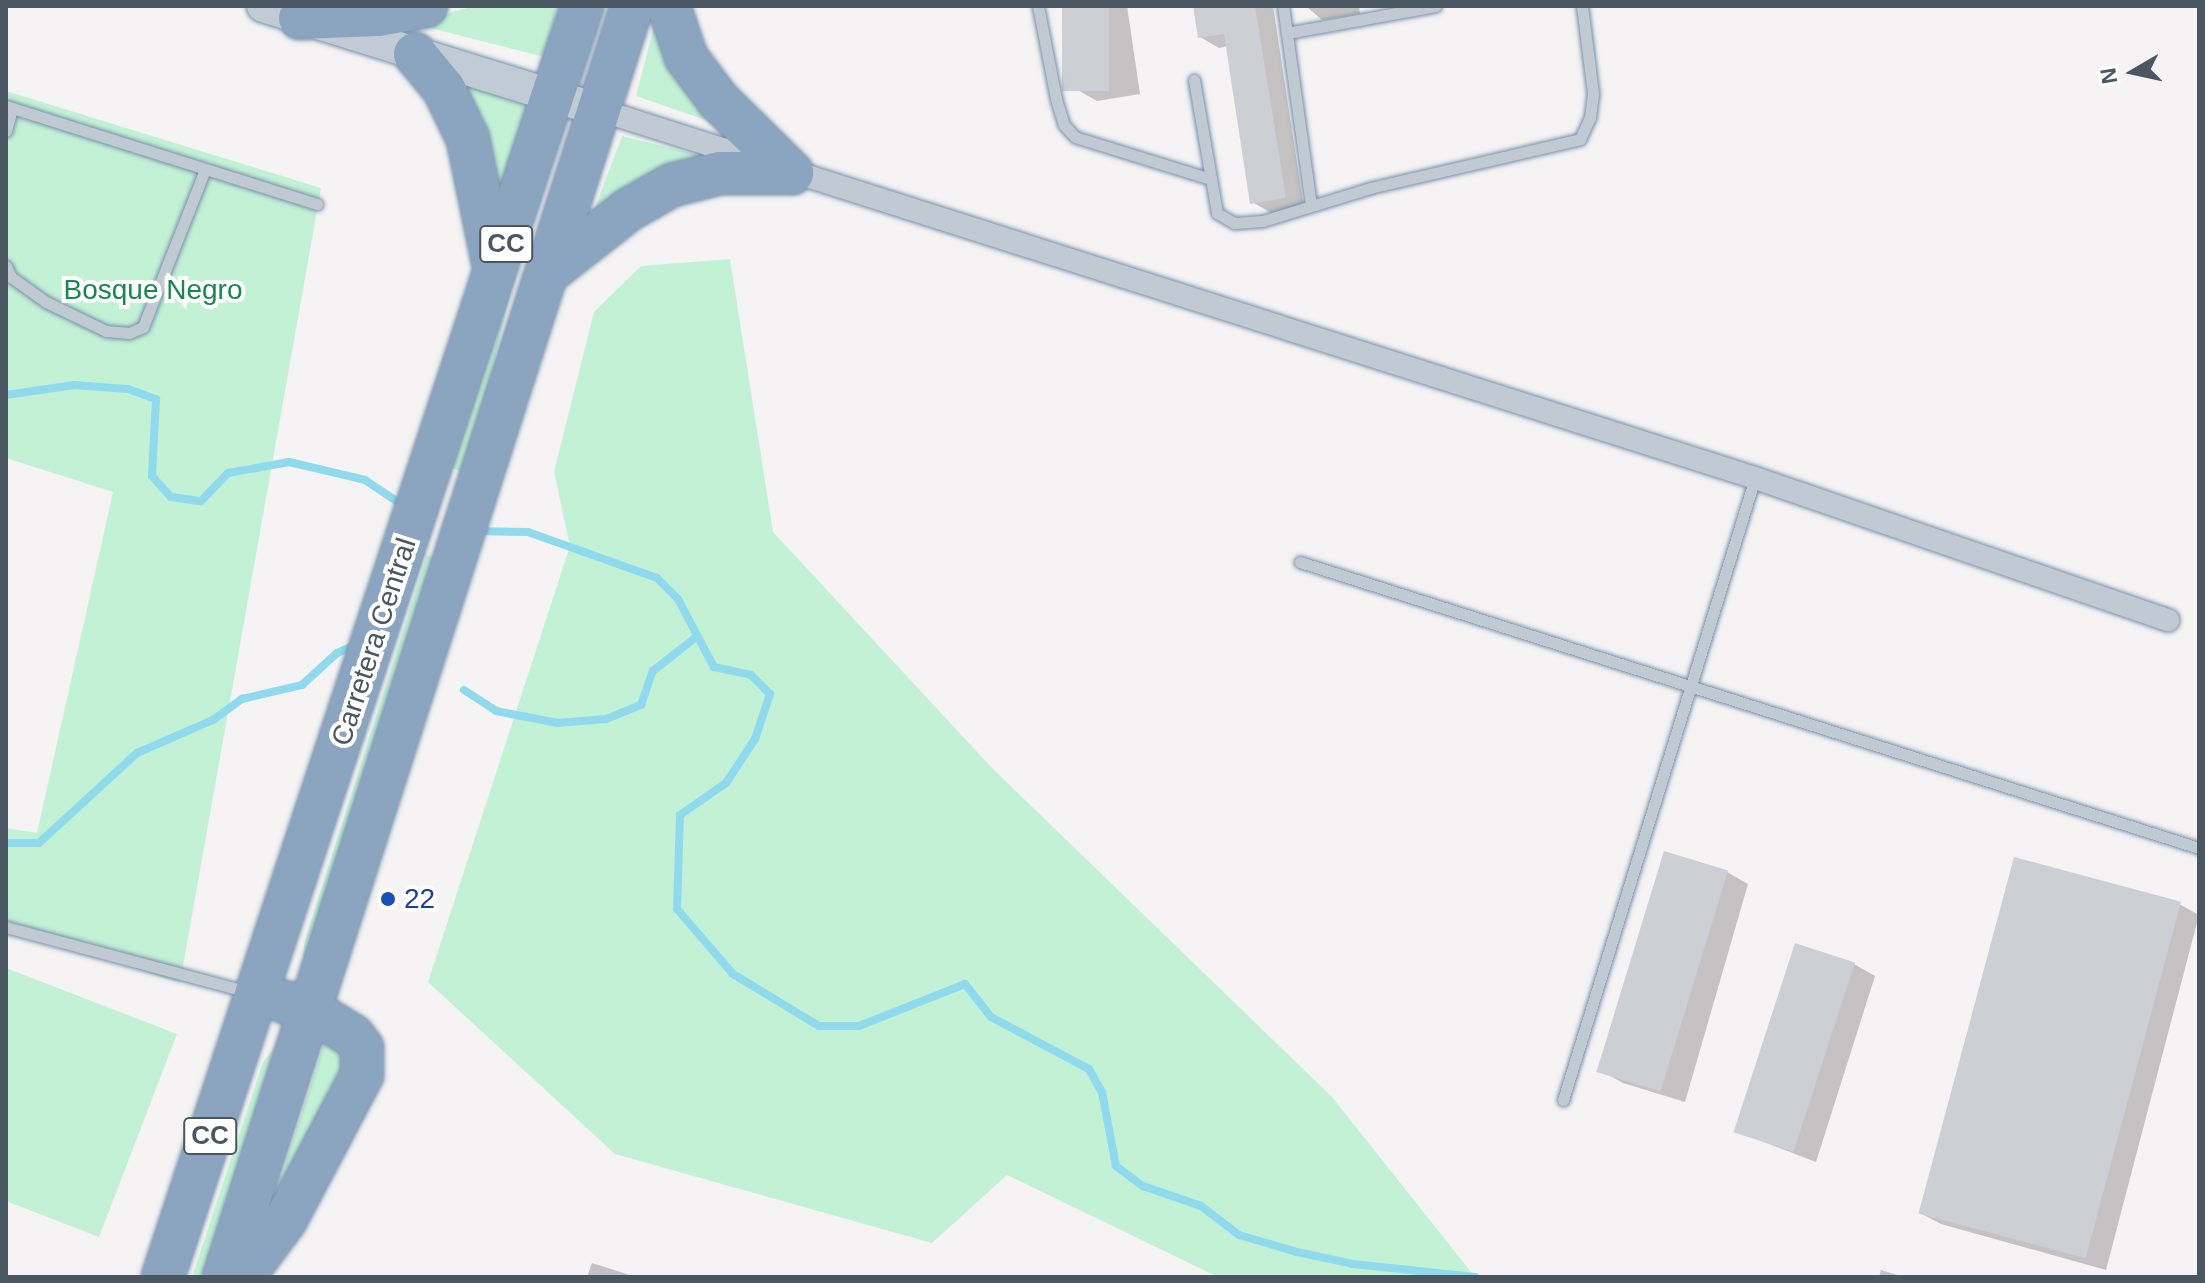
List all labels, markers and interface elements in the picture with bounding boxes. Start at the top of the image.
north arrow [2093,32,2173,112]
text: N [2095,66,2122,86]
road number: CC [478,222,534,266]
park label: Bosque Negro [63,273,243,307]
street label: Carretera Central [325,534,423,750]
place label: 22 [404,882,435,916]
marker: 22 [379,890,397,908]
road number: CC [182,1114,238,1158]

